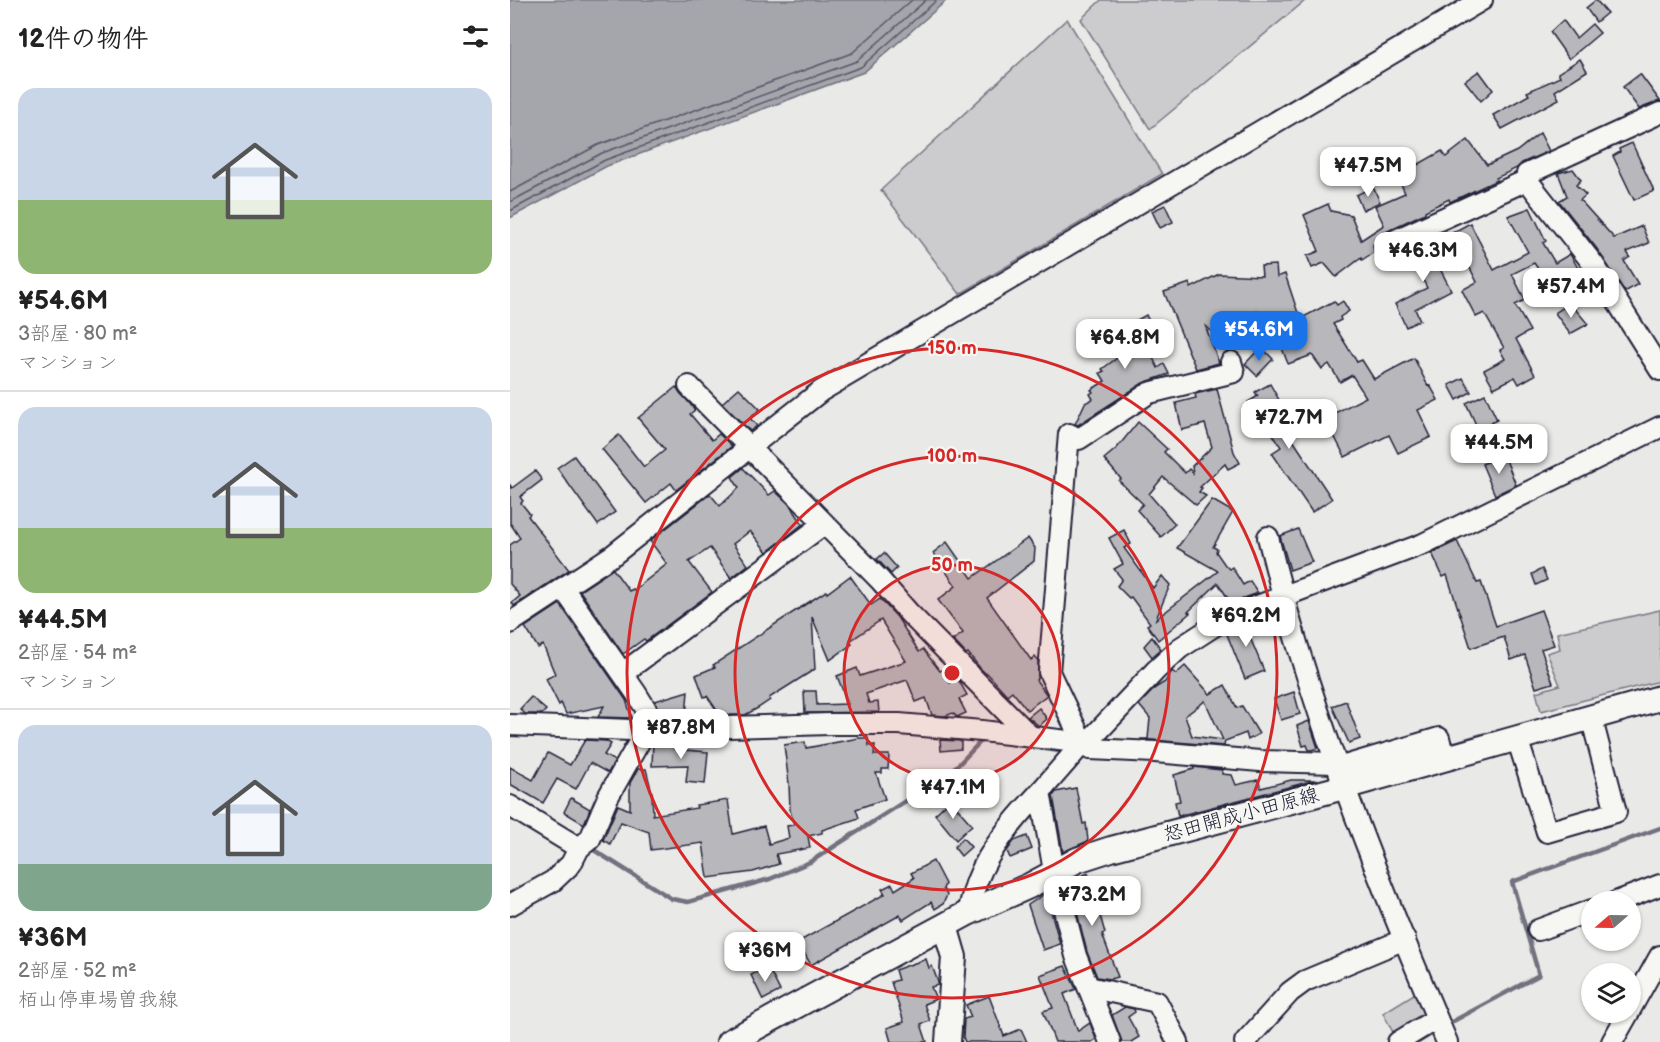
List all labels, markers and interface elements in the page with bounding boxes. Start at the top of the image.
icon: filters [459,20,492,53]
text: 12件の物件 [18,24,149,55]
icon: home [201,127,309,235]
pin: ¥47.5M [1319,147,1417,198]
text: ¥47.5M [1334,154,1402,178]
pin: ¥46.3M [1374,232,1472,283]
text: ¥46.3M [1388,239,1458,263]
pin: ¥57.4M [1522,268,1620,319]
text: ¥57.4M [1537,275,1605,299]
text: ¥54.6M [18,286,108,317]
pin: ¥54.6M [1210,311,1308,362]
text: ¥54.6M [1224,318,1294,342]
pin: ¥64.8M [1076,319,1174,370]
text: 3部屋 · 80 m² [18,322,137,346]
text: ¥64.8M [1090,326,1160,350]
text: 150 m [927,338,977,359]
text: マンション [18,351,117,375]
pin: ¥72.7M [1240,399,1338,450]
text: ¥72.7M [1255,406,1323,430]
pin: ¥44.5M [1450,424,1548,475]
text: ¥44.5M [1464,431,1534,455]
icon: home [201,446,309,554]
text: 100 m [927,446,977,467]
text: 50 m [931,555,973,576]
pin: ¥69.2M [1197,597,1295,648]
text: ¥69.2M [1211,604,1281,628]
text: ¥44.5M [18,605,108,636]
text: 2部屋 · 54 m² [18,641,137,665]
centre of rings [942,663,962,683]
text: マンション [18,670,117,694]
pin: ¥87.8M [632,709,730,760]
text: ¥87.8M [646,716,716,740]
icon: home [201,764,309,872]
pin: ¥47.1M [904,769,1002,820]
text: ¥47.1M [920,776,986,800]
street label: 怒田開成小田原線 [1161,783,1322,847]
pin: ¥73.2M [1043,876,1141,927]
text: ¥73.2M [1058,883,1126,907]
north arrow [1581,891,1641,951]
map controls [1581,891,1641,1023]
text: ¥36M [18,923,87,954]
pin: ¥36M [729,932,801,983]
text: ¥36M [738,939,792,963]
text: 2部屋 · 52 m² [18,959,137,983]
button: layers [1581,963,1641,1023]
text: 栢山停車場曽我線 [18,988,178,1012]

